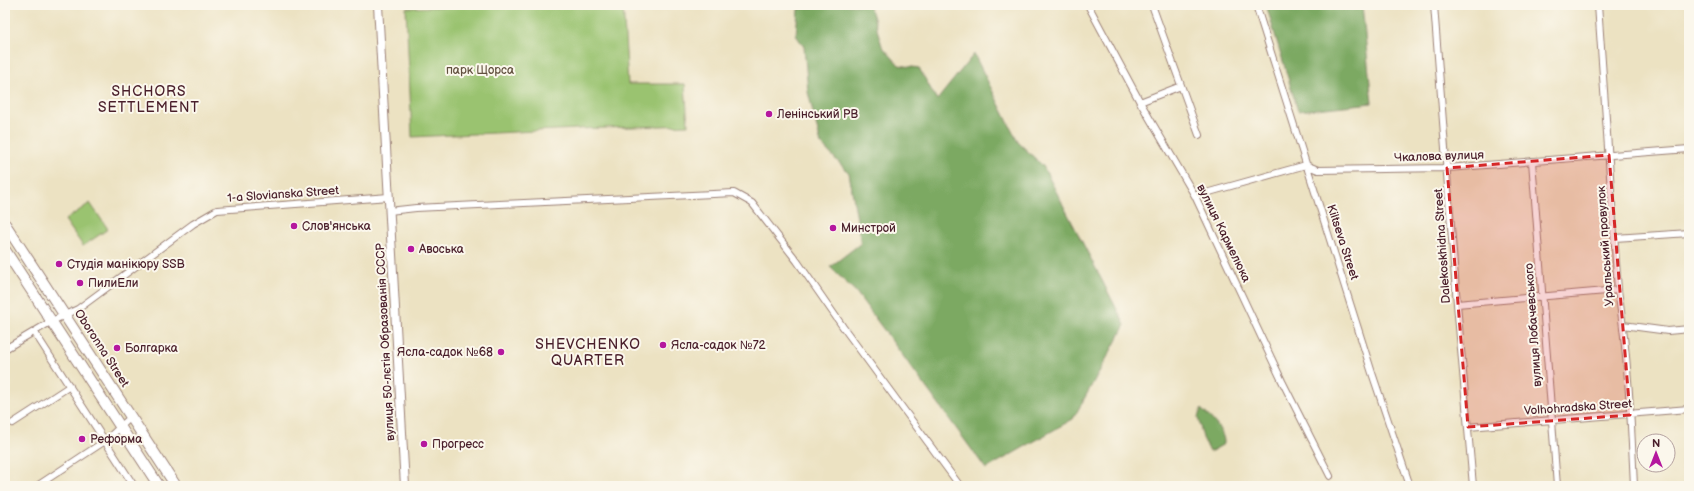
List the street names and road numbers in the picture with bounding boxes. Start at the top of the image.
street label: Чкалова вулиця [1394,147,1485,166]
street label: вулиця Кармелюка [1193,182,1254,285]
street label: 1-a Slovianska Street [227,183,340,206]
street label: Уральський провулок [1594,185,1617,307]
street label: Dalekoskhidna Street [1431,188,1454,304]
street label: Kiltseva Street [1323,203,1362,282]
street label: вулиця 50-лєтія Образованія СССР [373,242,398,441]
street label: вулиця Лобачевського [1522,263,1545,387]
street label: Oboronna Street [71,306,133,390]
street label: Volhohradska Street [1524,396,1633,419]

